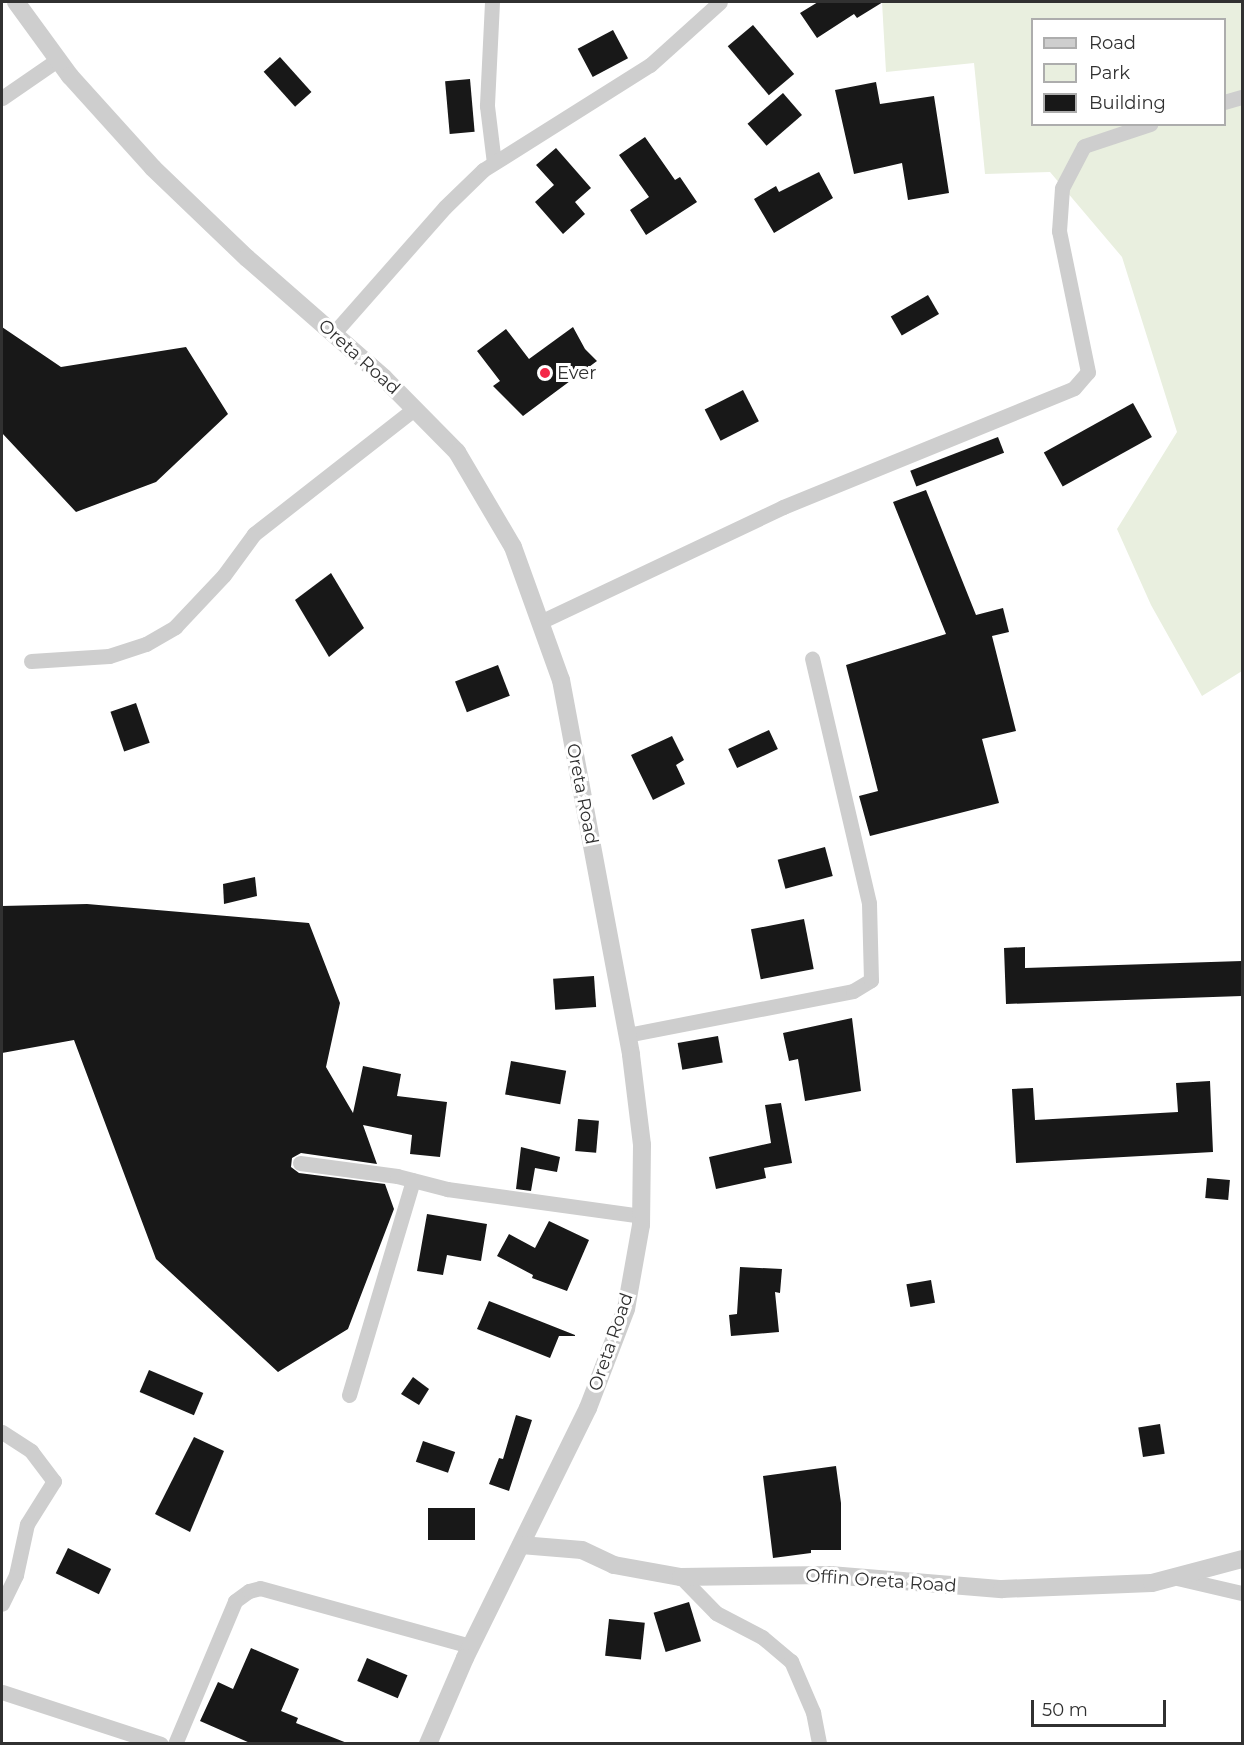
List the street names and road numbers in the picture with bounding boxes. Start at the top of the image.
street label: Oreta Road [314,315,404,399]
street label: Oreta Road [562,742,602,846]
street label: Oreta Road [584,1290,638,1394]
street label: Offin Oreta Road [805,1565,957,1597]

